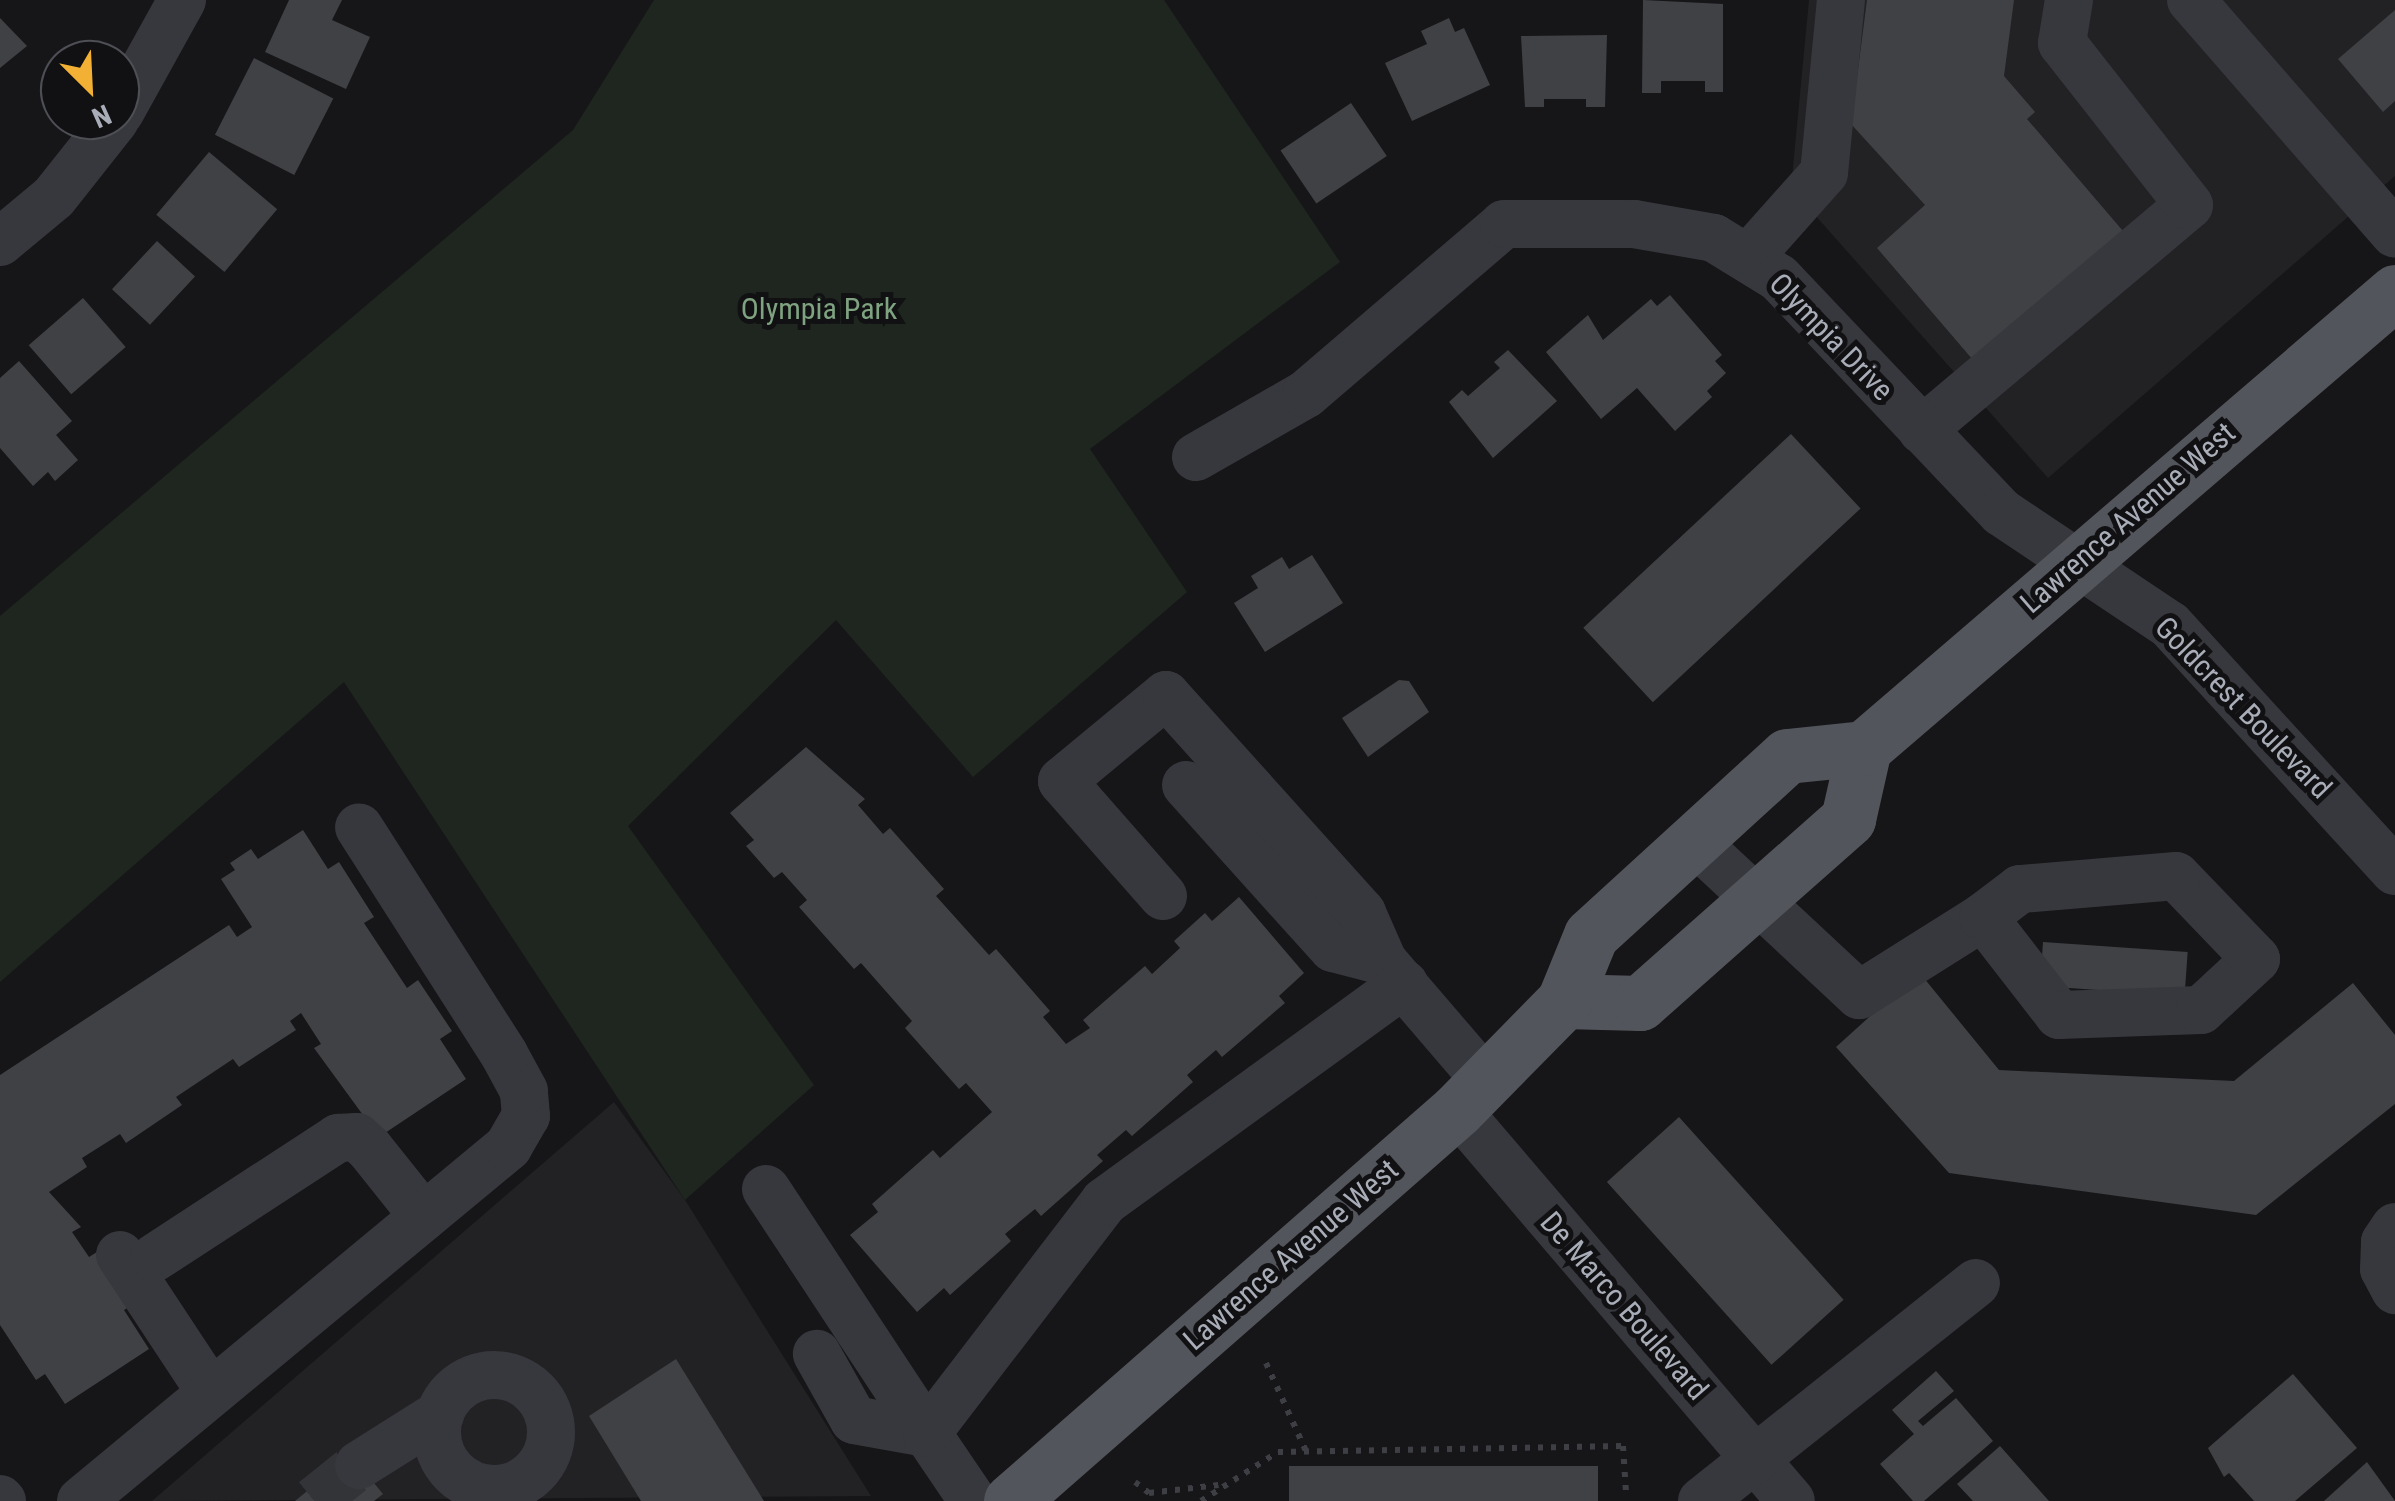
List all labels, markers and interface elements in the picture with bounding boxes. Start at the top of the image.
north arrow [40,40,140,140]
text: N [87,97,116,135]
street label: Olympia Drive [1762,266,1900,408]
park label: Olympia Park [741,291,897,327]
street label: Lawrence Avenue West [2013,415,2243,621]
street label: Goldcrest Boulevard [2147,610,2339,806]
street label: Lawrence Avenue West [1176,1152,1406,1358]
street label: De Marco Boulevard [1533,1205,1715,1407]

